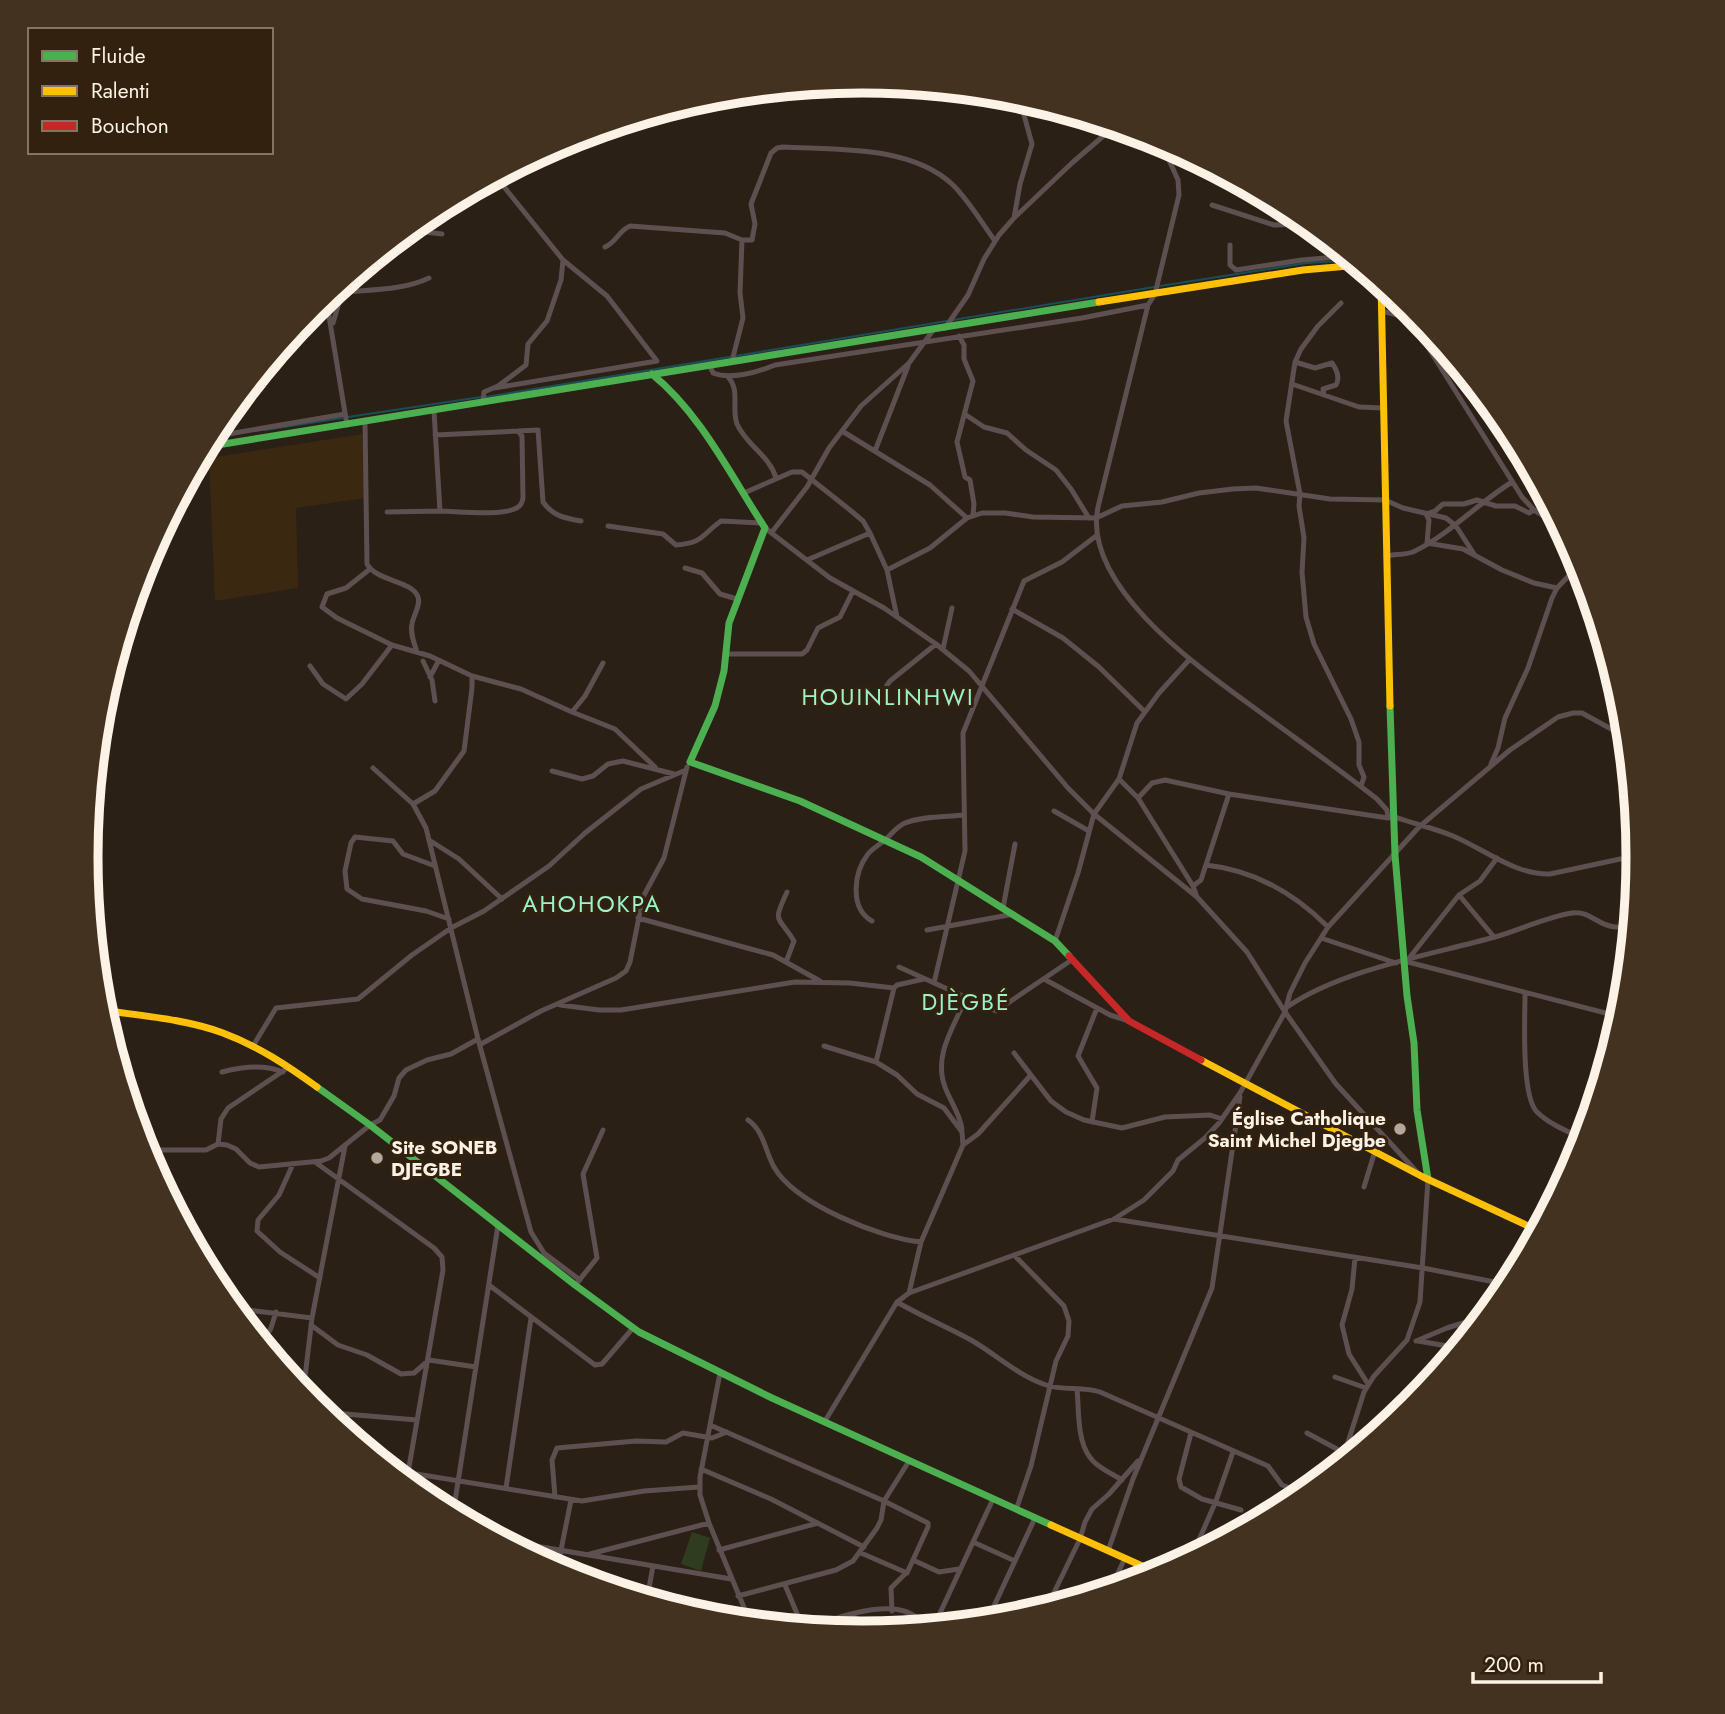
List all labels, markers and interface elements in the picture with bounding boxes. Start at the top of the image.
legend [28,28,273,154]
text: Fluide [91,41,146,71]
text: Ralenti [91,76,150,106]
text: Bouchon [91,111,169,141]
district label: HOUINLINHWI [801,680,975,714]
district label: AHOHOKPA [522,887,662,921]
district label: DJÈGBÉ [921,985,1011,1019]
place label: Église Catholique Saint Michel Djegbe [1208,1105,1386,1154]
marker: Église Catholique Saint Michel Djegbe [1392,1121,1408,1137]
place label: Site SONEB DJEGBE [391,1134,497,1183]
marker: Site SONEB DJEGBE [369,1150,385,1166]
scale bar [1473,1640,1601,1684]
text: 200 m [1484,1650,1544,1680]

